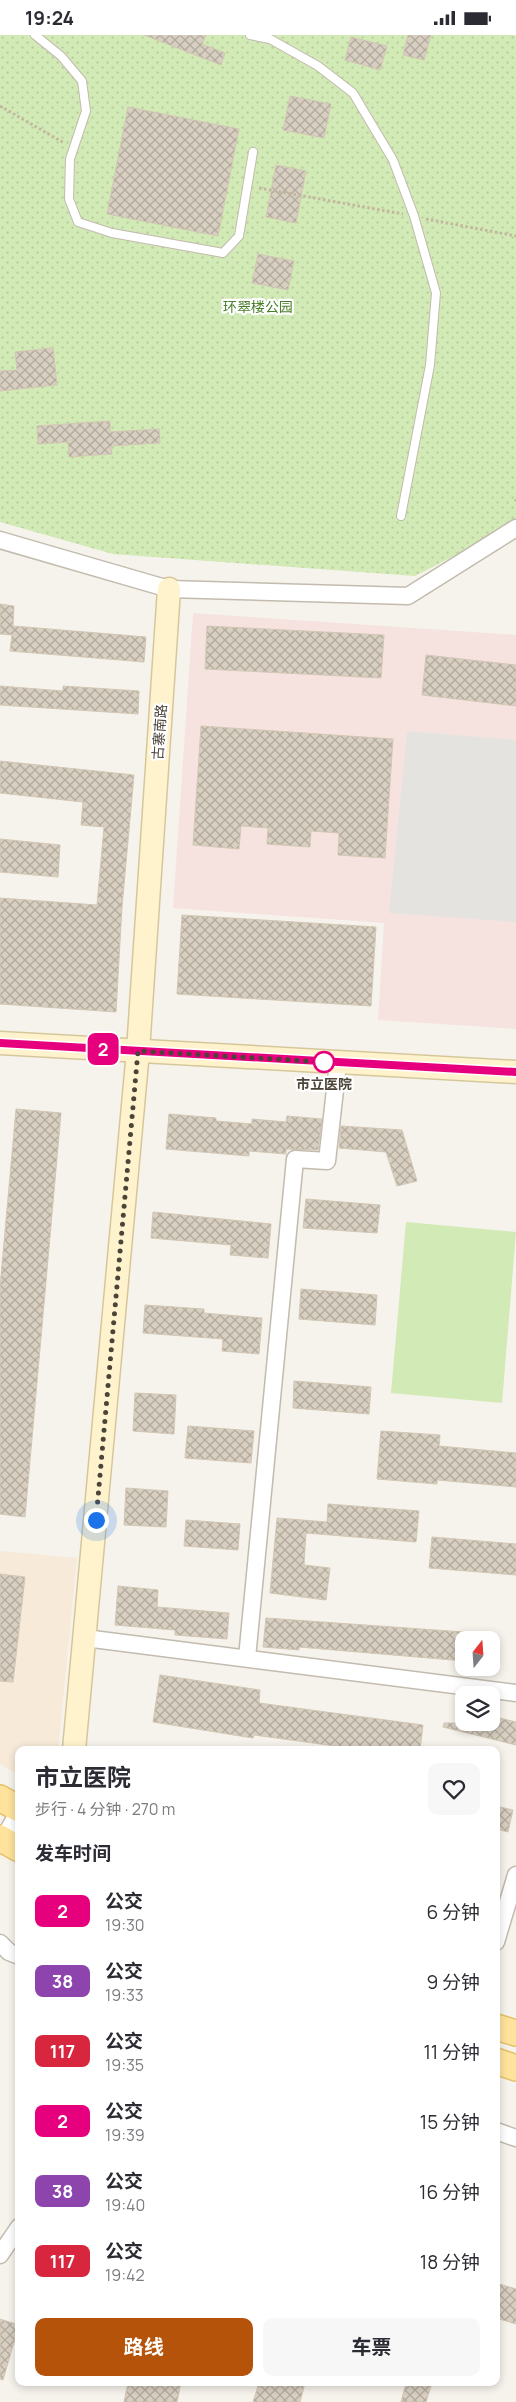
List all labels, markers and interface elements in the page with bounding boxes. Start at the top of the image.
text: 19:24 [25,5,74,31]
park label: 环翠楼公园 [223,297,293,316]
street label: 古寨南路 [148,703,170,761]
line badge: 2 [87,1033,119,1065]
text: 2 [98,1037,108,1061]
marker: 市立医院 [313,1051,335,1073]
place label: 市立医院 [296,1074,352,1093]
your location [84,1508,109,1533]
north arrow [455,1631,500,1676]
map controls [455,1631,500,1731]
button: layers [455,1686,500,1731]
text: 市立医院 [35,1760,131,1793]
button: heart [428,1763,480,1815]
text: 步行 · 4 分钟 · 270 m [35,1798,175,1820]
text: 发车时间 [35,1840,111,1866]
text: 公交 [105,1888,143,1914]
text: 2 [57,1899,68,1923]
text: 6 分钟 [426,1899,480,1925]
text: 19:30 [105,1914,145,1936]
text: 公交 [105,1958,143,1984]
text: 38 [52,1969,73,1993]
text: 9 分钟 [426,1969,480,1995]
text: 19:33 [105,1984,144,2006]
text: 公交 [105,2028,143,2054]
text: 117 [50,2039,75,2063]
text: 11 分钟 [423,2039,480,2065]
text: 19:35 [105,2054,144,2076]
text: 公交 [105,2098,143,2124]
text: 2 [57,2109,68,2133]
text: 15 分钟 [420,2109,480,2135]
text: 19:39 [105,2124,145,2146]
text: 公交 [105,2168,143,2194]
text: 38 [52,2179,73,2203]
text: 16 分钟 [419,2179,480,2205]
text: 19:40 [105,2194,145,2216]
text: 公交 [105,2238,143,2264]
text: 117 [50,2249,75,2273]
text: 18 分钟 [420,2249,480,2275]
text: 19:42 [105,2264,145,2286]
button: 路线 [35,2318,253,2376]
button: 车票 [263,2318,480,2376]

